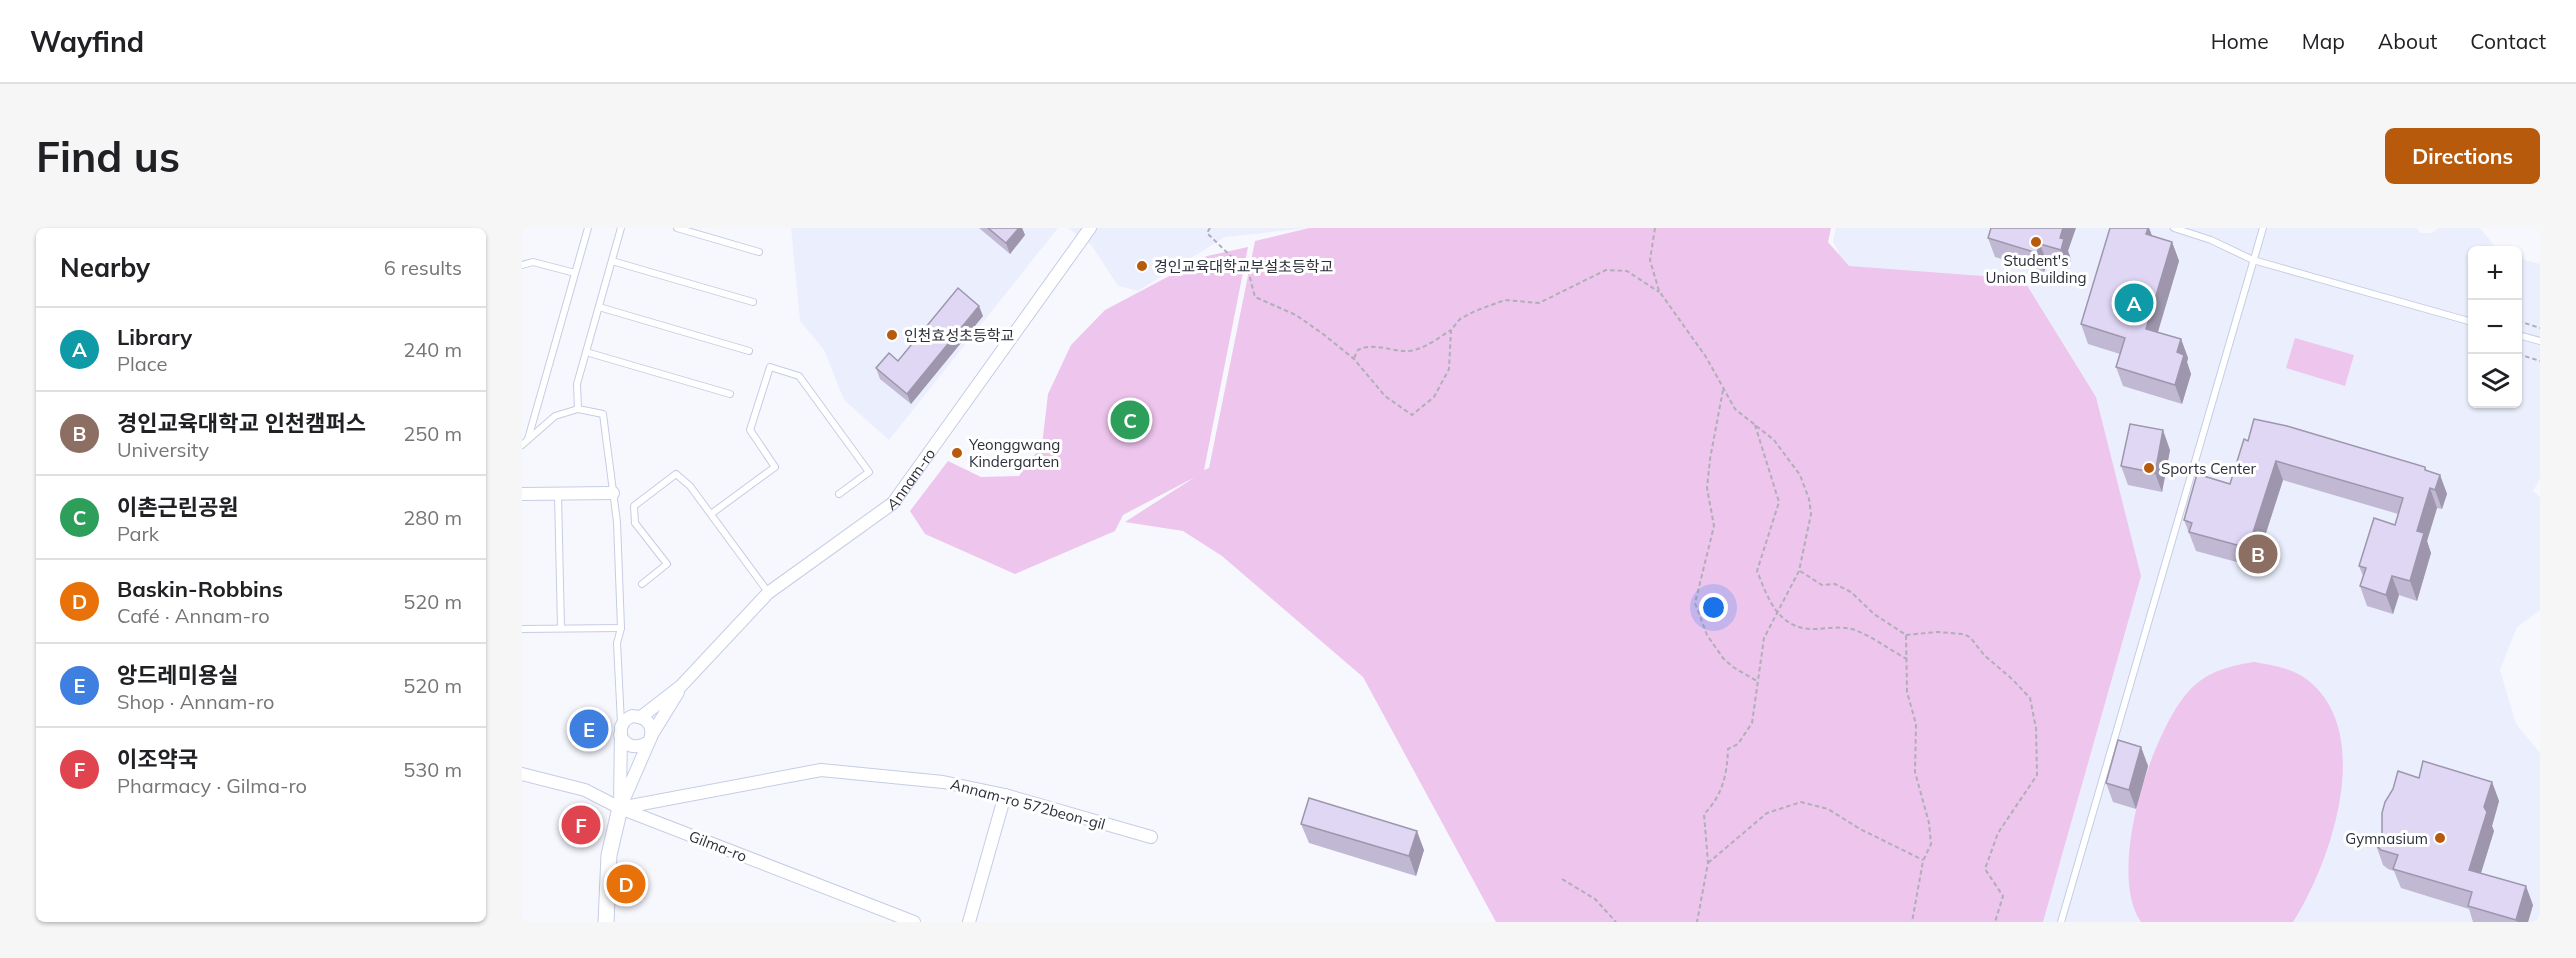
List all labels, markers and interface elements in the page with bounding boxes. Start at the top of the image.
text: Wayfind [30,24,144,59]
text: Home [2211,28,2269,54]
text: Map [2302,28,2345,54]
text: About [2378,28,2437,54]
text: Contact [2470,28,2546,54]
button: Directions [2385,128,2540,184]
text: Find us [36,130,180,183]
marker: Student's Union Building [2029,235,2043,249]
map controls [2468,246,2522,408]
button: + [2468,246,2522,300]
text: Nearby [60,251,150,284]
place label: Student's Union Building [1986,251,2086,287]
text: 6 results [384,255,462,280]
place label: 경인교육대학교부설초등학교 [1154,257,1333,276]
marker: 경인교육대학교부설초등학교 [1135,259,1149,273]
pin: A [2114,280,2154,326]
button: − [2468,300,2522,354]
text: Library [117,323,192,351]
place label: 인천효성초등학교 [904,326,1014,345]
marker: 인천효성초등학교 [885,328,899,342]
text: A [72,337,87,362]
text: 240 m [403,337,462,362]
text: Place [117,351,167,376]
button: layers [2468,354,2522,408]
pin: C [1110,398,1150,442]
text: 경인교육대학교 인천캠퍼스 [117,409,366,437]
text: B [73,421,86,446]
text: 250 m [403,421,462,446]
place label: Yeonggwang Kindergarten [968,435,1060,471]
text: University [117,437,209,462]
street label: Annam-ro [883,444,939,514]
marker: Yeonggwang Kindergarten [950,446,964,460]
place label: Sports Center [2161,459,2256,478]
marker: Sports Center [2142,461,2156,475]
text: 이촌근린공원 [117,493,238,521]
text: C [73,505,86,530]
text: 280 m [403,505,462,530]
text: Park [117,521,159,546]
pin: B [2238,532,2278,576]
text: Baskin-Robbins [117,575,283,603]
text: D [72,589,87,614]
text: 520 m [403,589,462,614]
your location [1699,593,1728,622]
text: Café · Annam-ro [117,603,270,628]
text: 앙드레미용실 [117,661,238,689]
text: E [74,673,85,698]
text: 520 m [403,673,462,698]
text: Shop · Annam-ro [117,689,274,714]
pin: E [570,706,608,752]
text: 이조약국 [117,745,198,773]
text: F [74,757,85,782]
text: 530 m [403,757,462,782]
text: Pharmacy · Gilma-ro [117,773,307,798]
street label: Annam-ro 572beon-gil [949,774,1107,834]
pin: F [562,802,600,848]
street label: Gilma-ro [686,826,750,866]
place label: Gymnasium [2345,829,2428,848]
marker: Gymnasium [2433,831,2447,845]
pin: D [606,862,646,906]

